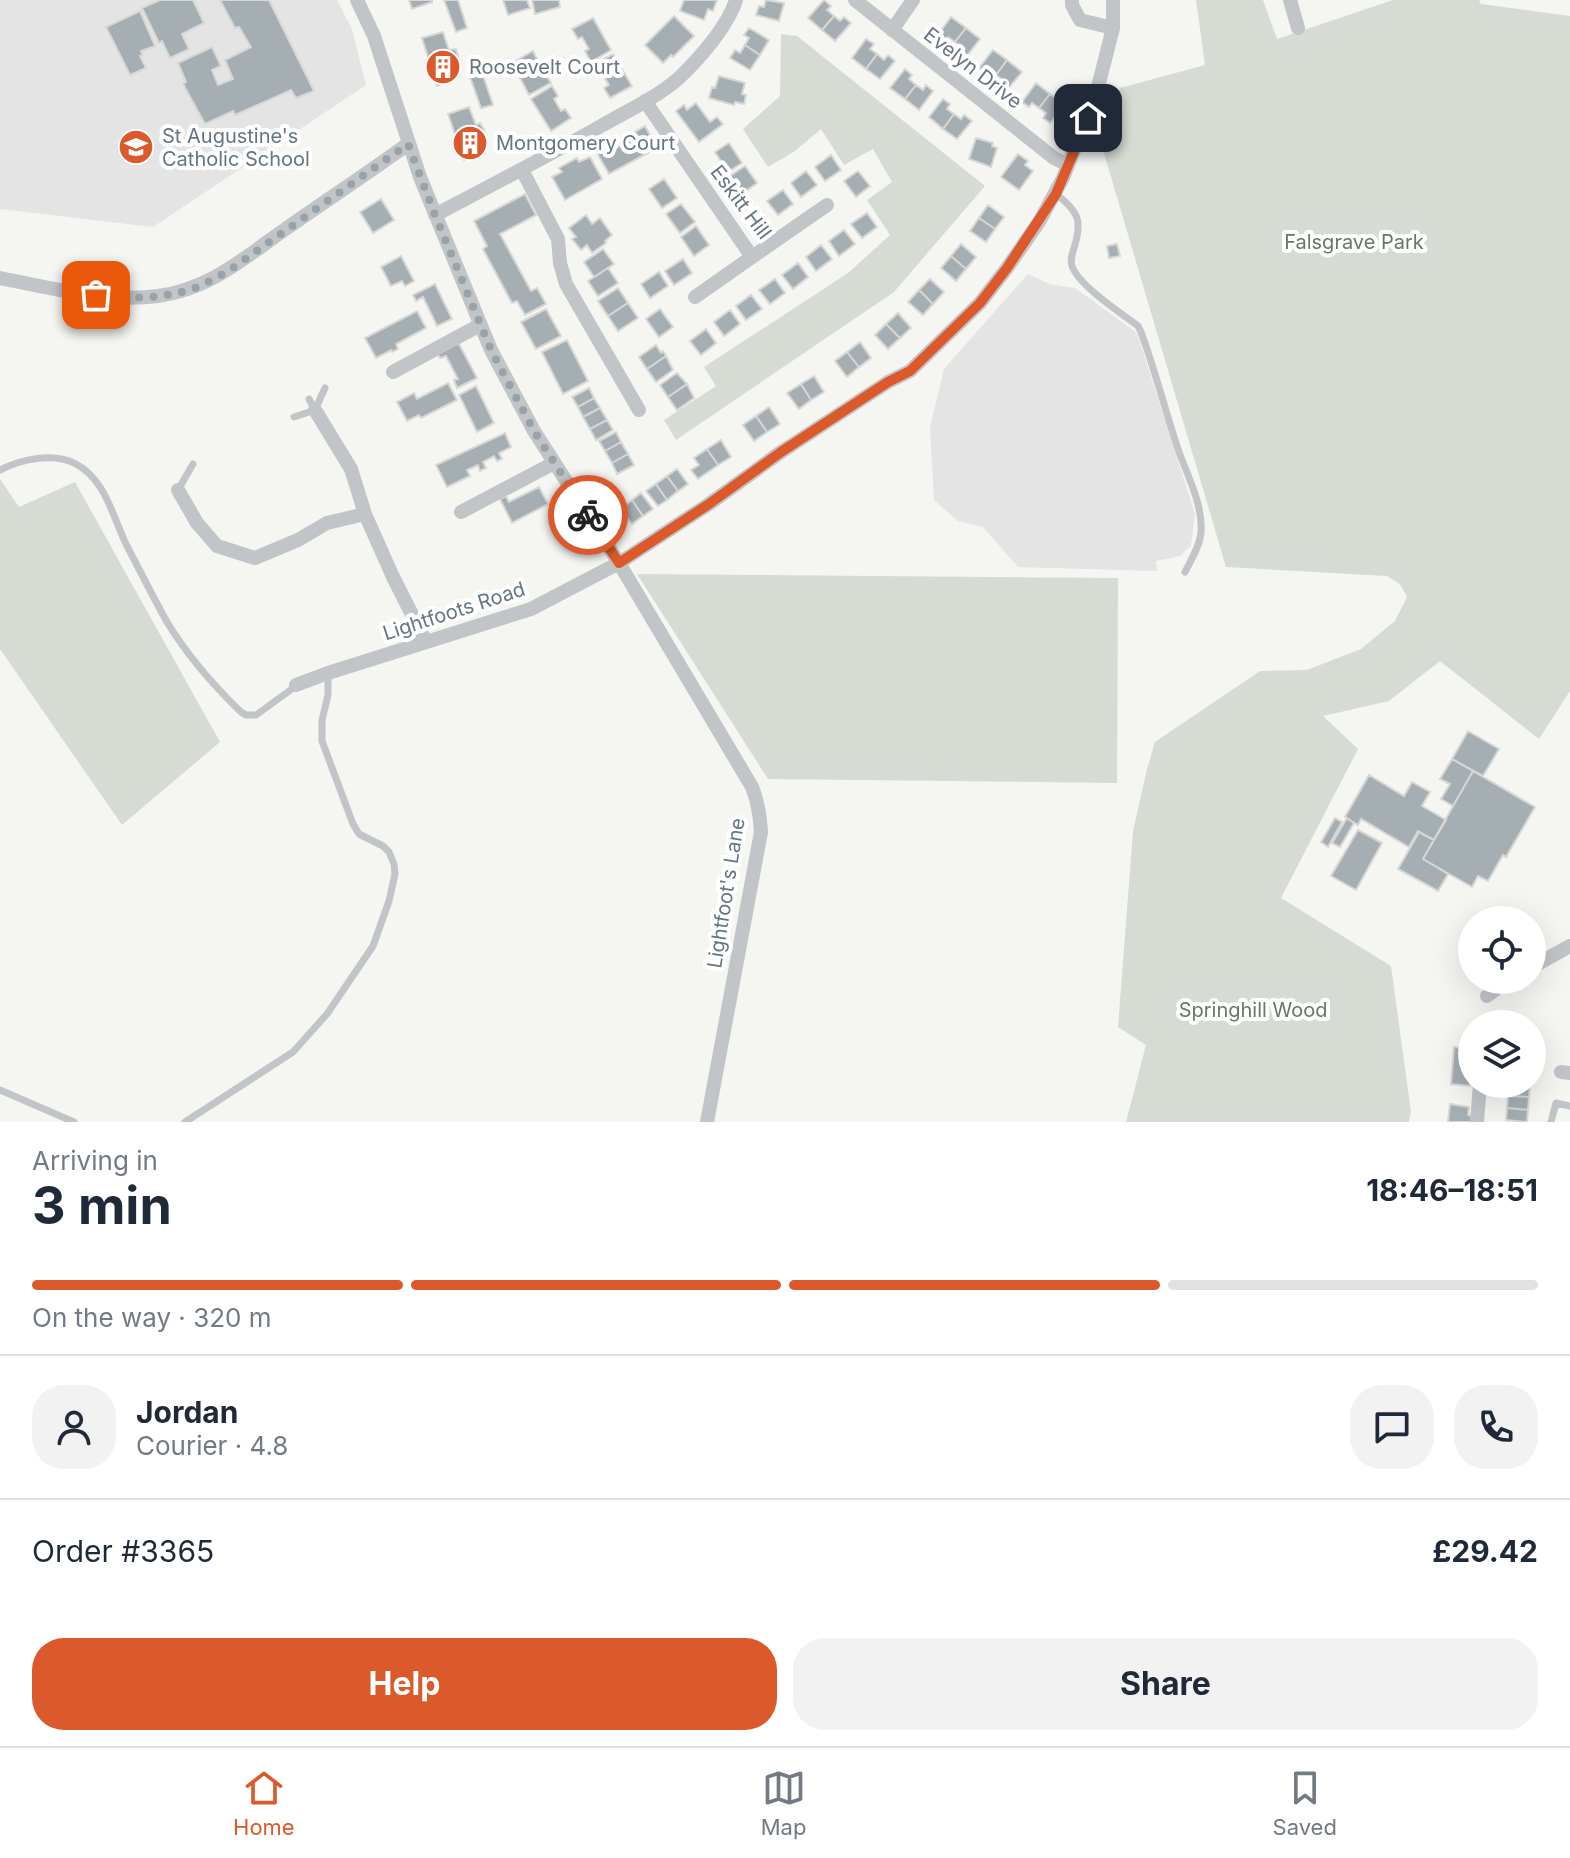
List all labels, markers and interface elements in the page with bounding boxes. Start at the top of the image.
street label: Evelyn Drive [919,22,1027,114]
building icon: Roosevelt Court [424,48,462,86]
place label: Roosevelt Court [469,55,620,79]
pin [1054,84,1122,152]
icon: home [1066,96,1110,140]
place label: St Augustine's Catholic School [162,124,310,171]
building icon: Montgomery Court [451,124,489,162]
school or university icon: St Augustine's Catholic School [117,128,155,166]
place label: Montgomery Court [496,131,676,155]
street label: Eskitt Hill [706,160,776,244]
park label: Falsgrave Park [1284,230,1424,254]
pin [62,261,130,329]
icon: bag [74,273,118,317]
courier [548,475,628,555]
icon: bike [566,493,610,537]
street label: Lightfoots Road [380,577,528,645]
street label: Lightfoot's Lane [702,816,750,970]
map controls [1458,906,1546,1098]
button: locate [1458,906,1546,994]
park label: Springhill Wood [1179,998,1327,1022]
button: layers [1458,1010,1546,1098]
text: Arriving in [32,1145,158,1176]
text: 18:46–18:51 [1366,1172,1538,1208]
text: 3 min [32,1174,172,1237]
text: On the way · 320 m [32,1302,272,1333]
button: person [32,1385,116,1469]
button: chat [1350,1385,1434,1469]
button: phone [1454,1385,1538,1469]
text: Jordan [136,1394,238,1430]
text: Courier · 4.8 [136,1430,288,1461]
text: Order #3365 [32,1533,214,1569]
text: £29.42 [1432,1533,1538,1569]
button: Help [32,1638,777,1730]
button: Share [793,1638,1538,1730]
tab: Home [233,1766,295,1840]
tab: Map [761,1766,806,1840]
tab: Saved [1273,1766,1337,1840]

